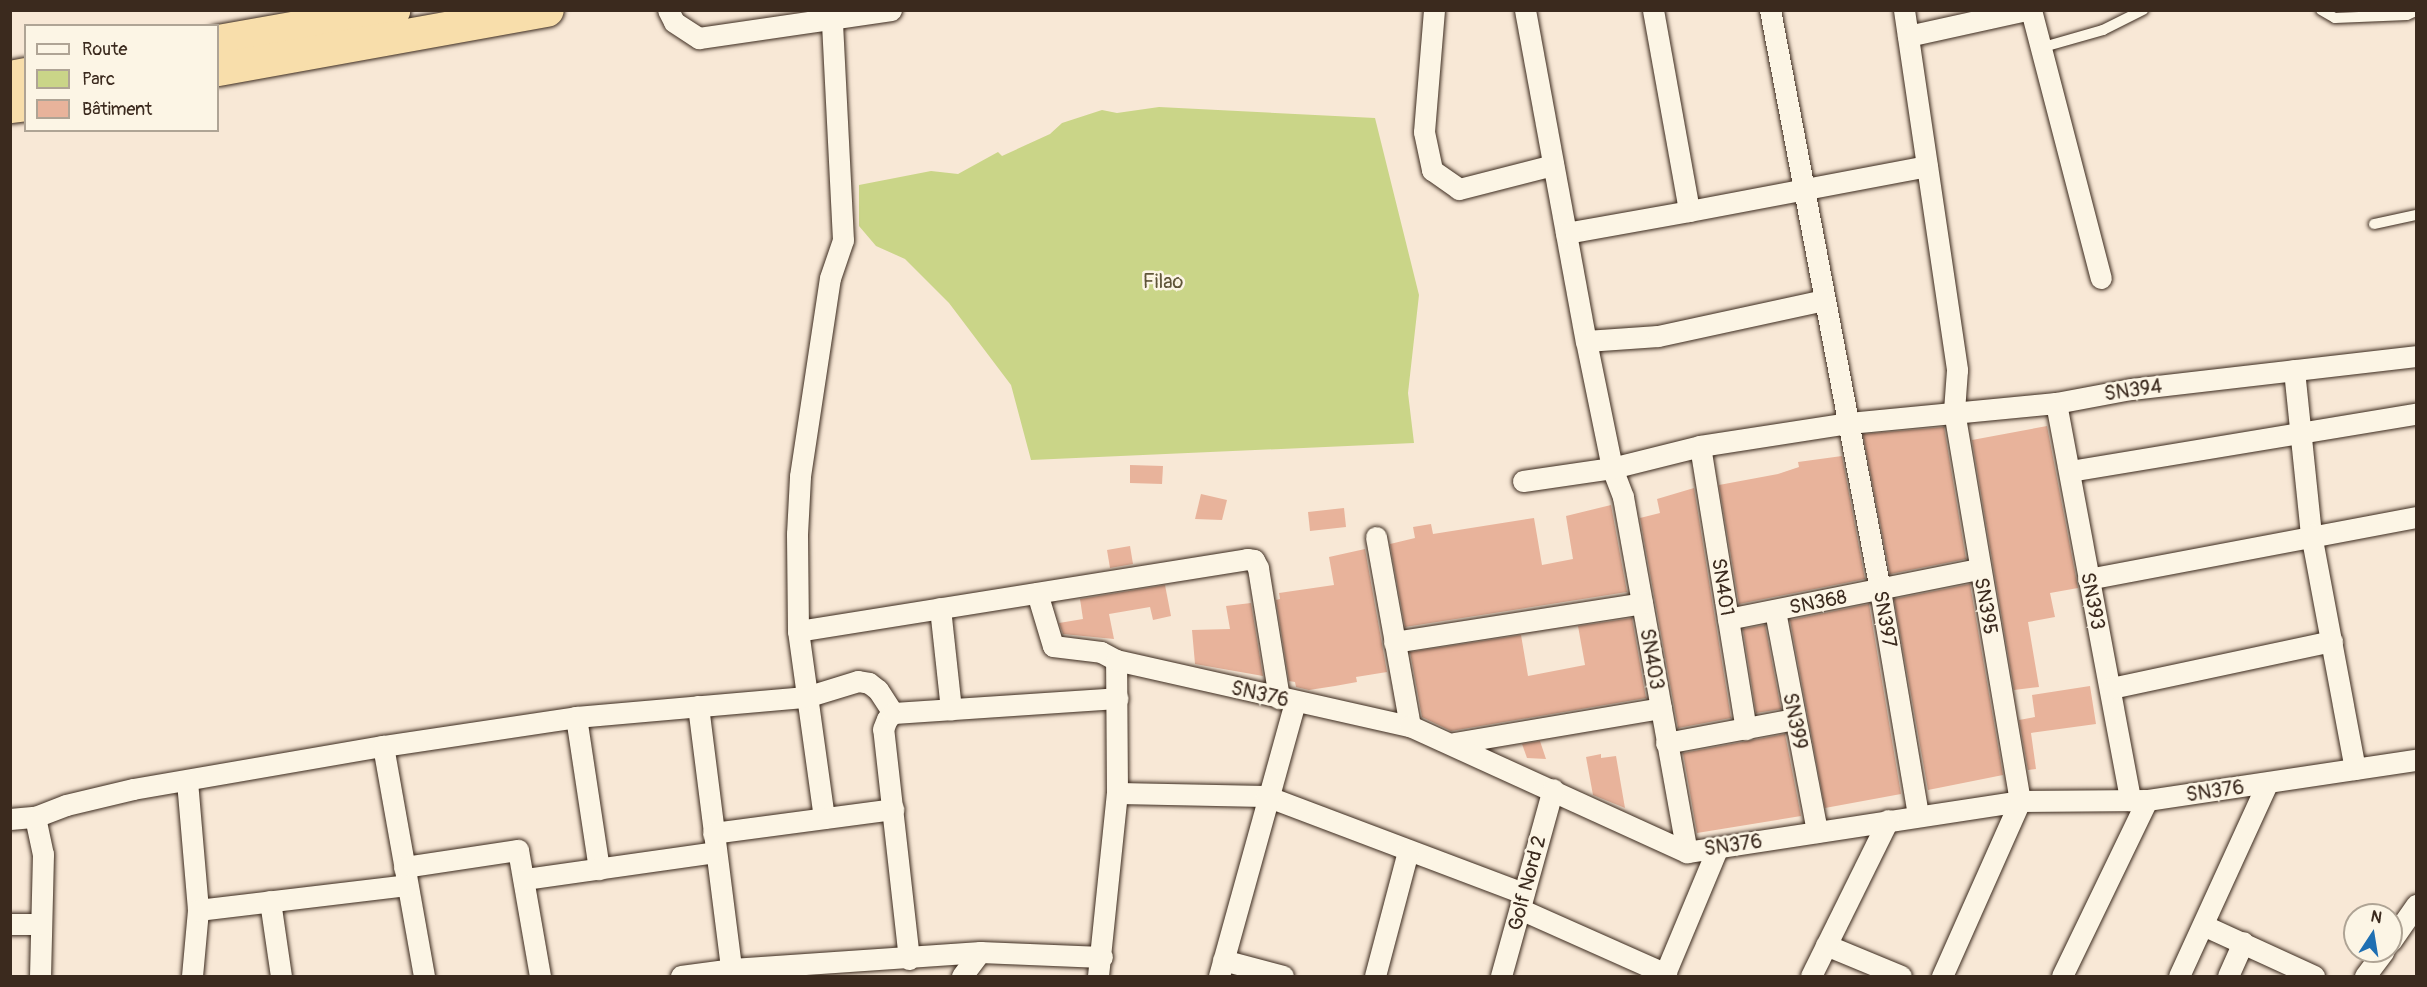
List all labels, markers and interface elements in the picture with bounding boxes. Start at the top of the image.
legend [24,24,219,132]
text: Route [82,38,127,61]
text: Parc [82,68,115,91]
text: Bâtiment [82,98,152,121]
park label: Filao [1143,269,1183,293]
street label: SN394 [2102,374,2164,406]
street label: SN401 [1707,556,1739,618]
street label: SN393 [2076,570,2110,632]
street label: SN395 [1969,576,2003,636]
street label: SN368 [1787,585,1849,619]
street label: SN397 [1868,589,1902,649]
street label: SN403 [1635,627,1669,691]
street label: SN376 [1229,676,1291,712]
street label: SN399 [1778,691,1812,751]
street label: SN376 [2184,775,2246,807]
street label: SN376 [1702,829,1764,861]
street label: Golf Nord 2 [1503,833,1551,933]
north arrow [2343,903,2403,963]
text: N [2369,906,2384,928]

